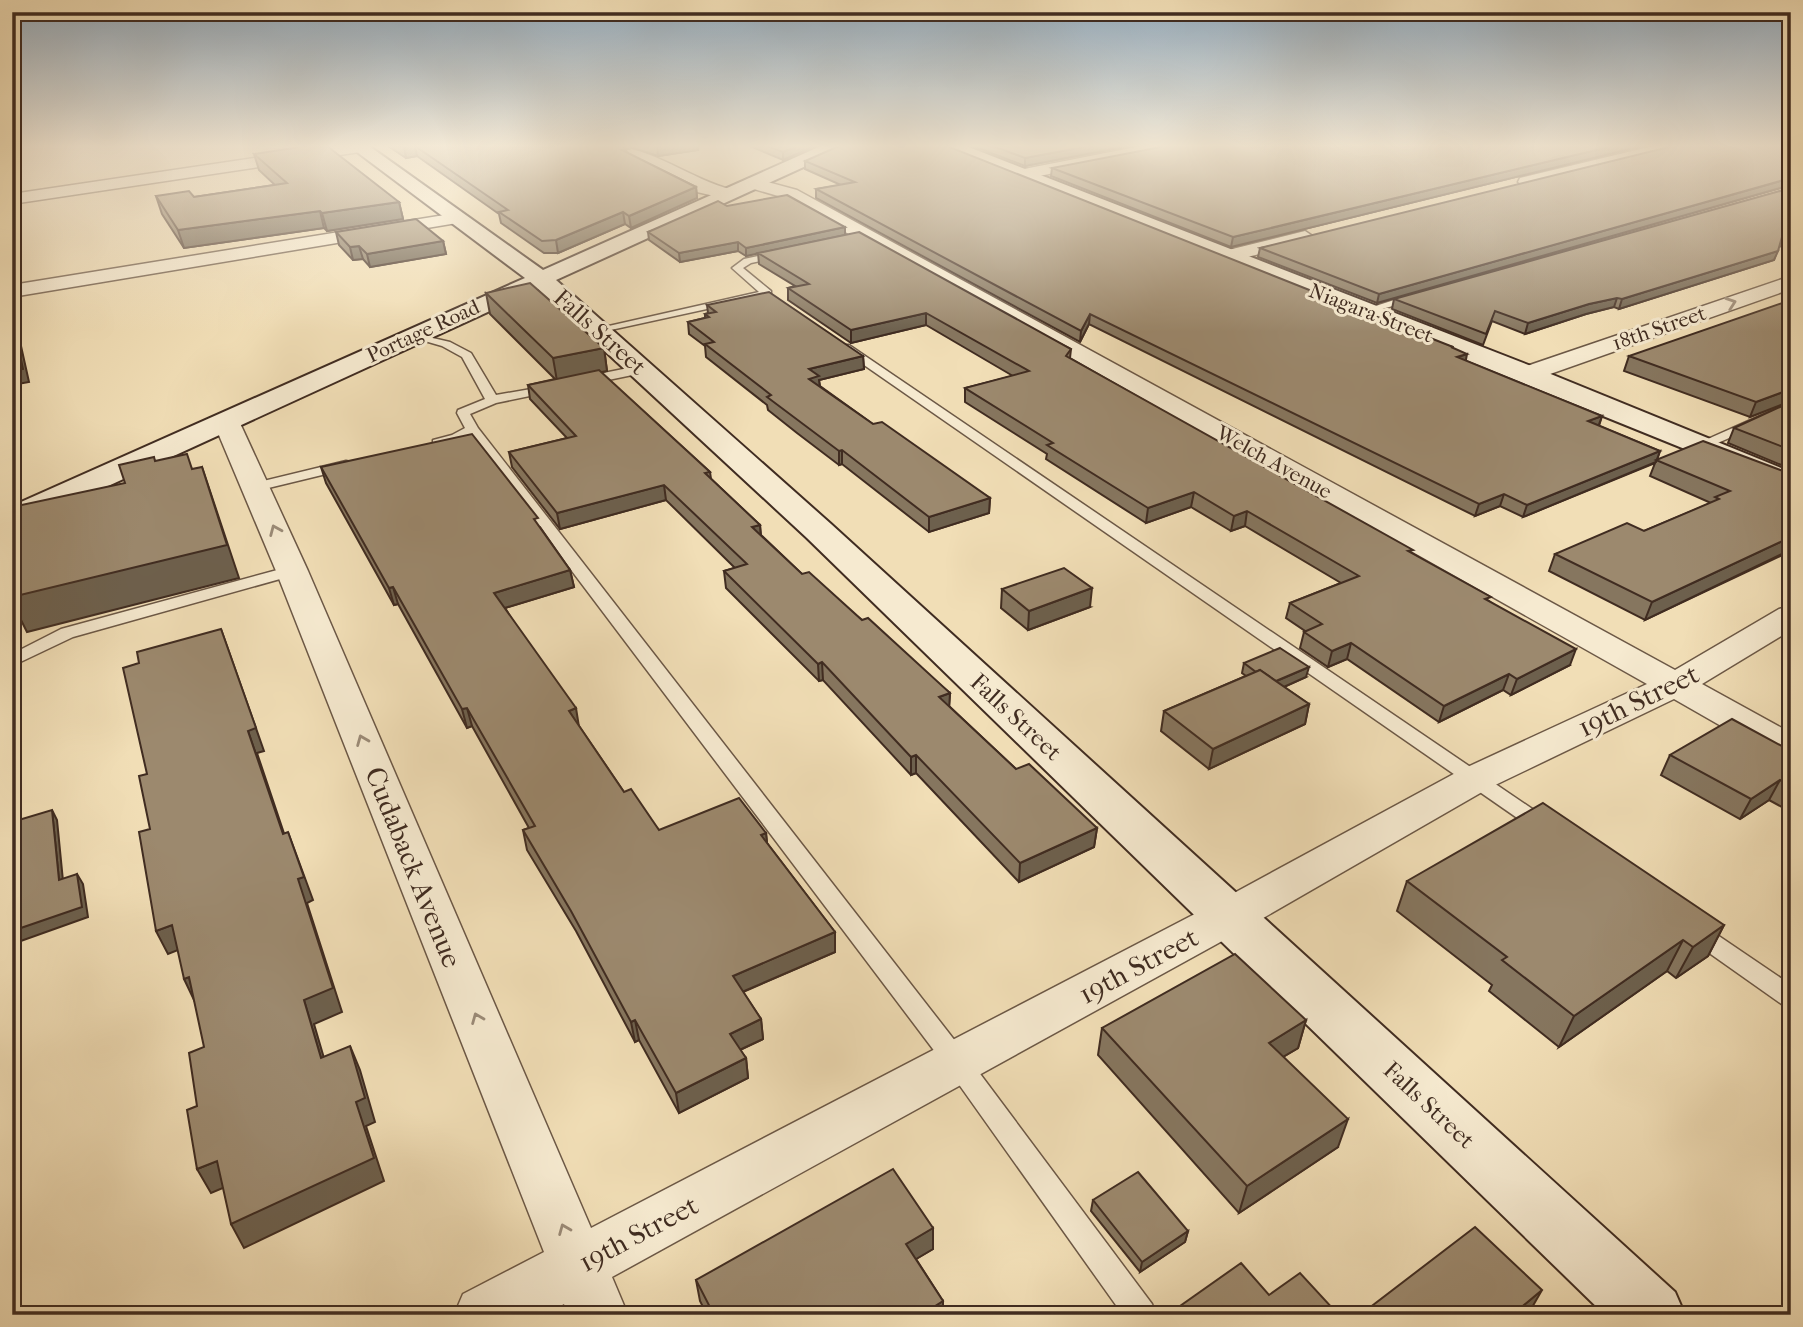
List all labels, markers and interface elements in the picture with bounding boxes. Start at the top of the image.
street label: Niagara Street [1305,278,1437,348]
street label: Falls Street [548,283,652,381]
street label: Portage Road [363,294,484,368]
one-way arrow [1724,297,1736,311]
street label: 18th Street [1609,301,1709,355]
street label: Welch Avenue [1211,420,1336,504]
one-way arrow [269,525,283,537]
street label: 19th Street [1572,657,1704,744]
street label: Falls Street [965,668,1068,767]
one-way arrow [356,735,370,747]
street label: Cudaback Avenue [358,762,469,972]
street label: 19th Street [1073,920,1204,1011]
one-way arrow [471,1013,485,1025]
street label: Falls Street [1378,1056,1481,1155]
street label: 19th Street [573,1188,704,1279]
one-way arrow [558,1223,572,1235]

